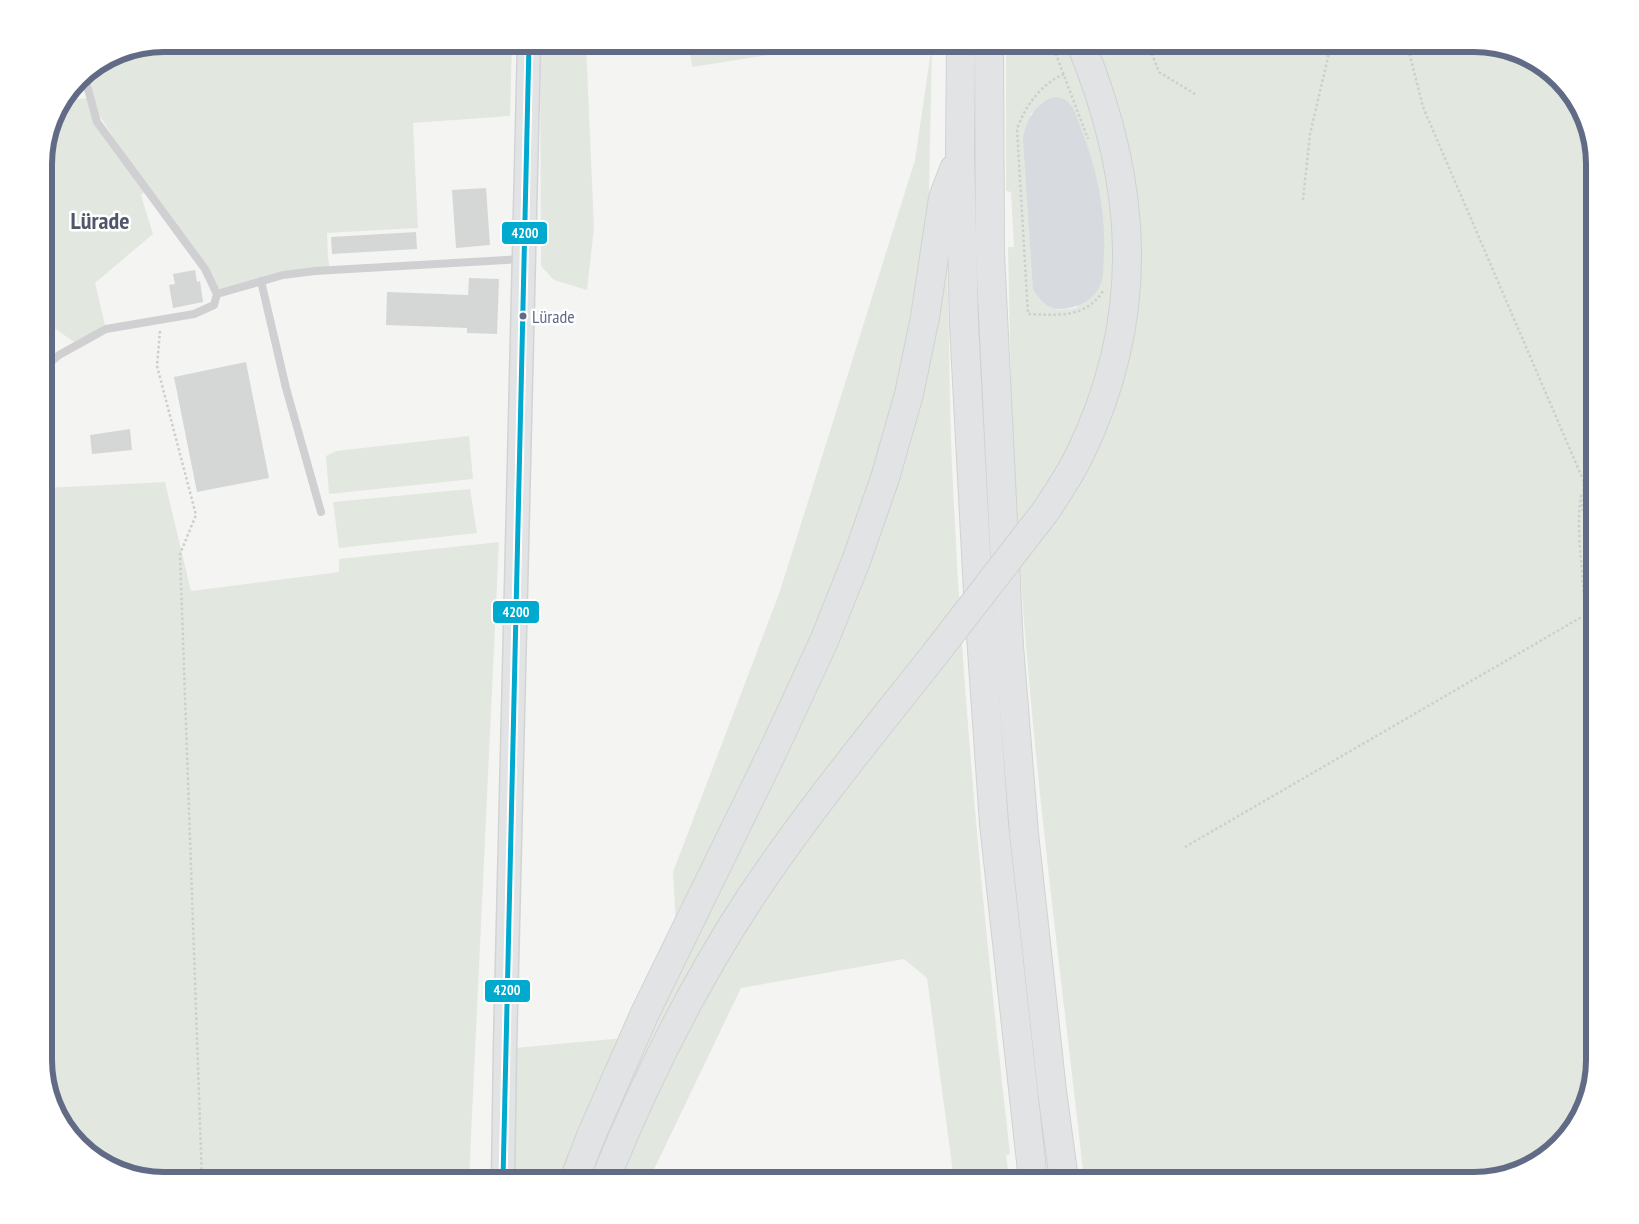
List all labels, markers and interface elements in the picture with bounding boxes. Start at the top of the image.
district label: Lürade [71,205,129,236]
line badge: 4200 [501,221,548,245]
text: 4200 [512,224,539,242]
place label: Lürade [532,305,575,328]
marker: Lürade [518,311,528,321]
line badge: 4200 [492,600,540,624]
text: 4200 [503,603,530,621]
line badge: 4200 [484,979,531,1003]
text: 4200 [494,981,521,999]

